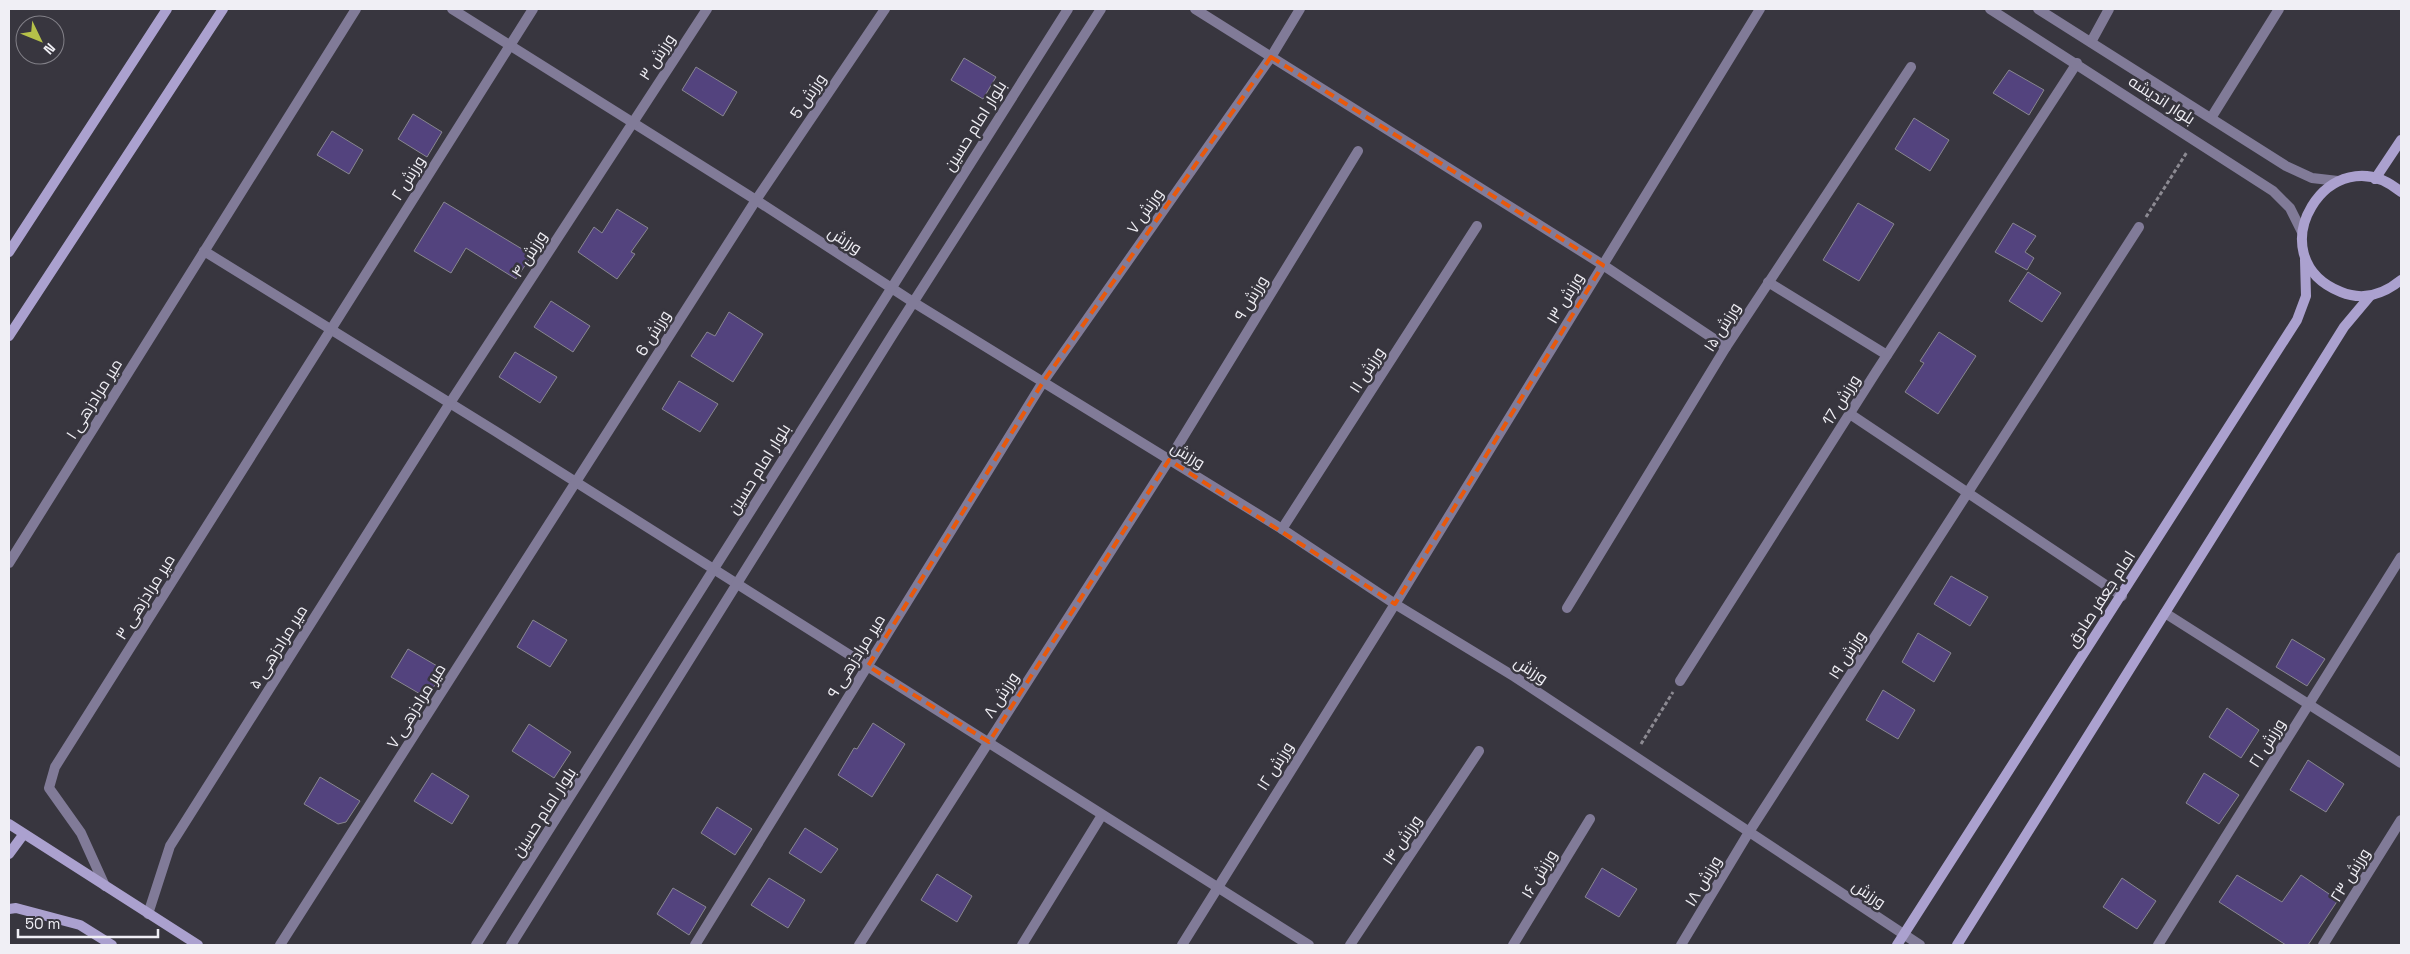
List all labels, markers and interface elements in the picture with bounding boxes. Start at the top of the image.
north arrow [15,15,65,65]
street label: ورزش ۳ [634,30,680,84]
text: N [40,39,59,58]
street label: ورزش 5 [785,69,831,123]
street label: بلوار اندیشه [2125,71,2199,129]
street label: بلوار امام حسین [939,77,1012,176]
street label: ورزش ۲ [386,152,430,204]
street label: ورزش ۷ [1122,184,1168,238]
street label: ورزش [824,221,866,259]
street label: ورزش ۴ [506,227,552,281]
street label: ورزش ۱۳ [1541,268,1589,328]
street label: ورزش ۹ [1229,272,1273,324]
street label: ورزش ۱۵ [1699,298,1745,356]
street label: ورزش 6 [631,306,675,360]
street label: ورزش ۱۱ [1344,343,1390,397]
street label: میر مرادزهی ۱ [61,355,127,443]
street label: ورزش 17 [1817,371,1865,429]
street label: بلوار امام حسین [723,420,796,519]
street label: ورزش [1167,437,1209,473]
street label: امام جعفر صادق [2062,547,2141,652]
street label: میر مرادزهی ۳ [110,550,180,644]
street label: میر مرادزهی ۵ [244,601,312,693]
street label: میر مرادزهی ۹ [822,610,890,702]
street label: ورزش ۱۹ [1824,627,1870,683]
street label: ورزش [1510,651,1552,689]
street label: میر مرادزهی ۷ [382,660,450,752]
street label: ورزش ۸ [978,668,1024,722]
street label: ورزش ۲۱ [2244,715,2290,771]
street label: ورزش ۱۲ [1252,738,1298,794]
street label: بلوار امام حسین [507,763,582,861]
street label: ورزش ۱۴ [1378,811,1426,869]
street label: ورزش ۲۳ [2325,844,2375,906]
street label: ورزش ۱۶ [1516,846,1562,902]
street label: ورزش ۱۸ [1680,852,1726,910]
street label: ورزش [1848,875,1890,913]
scale bar [18,906,158,938]
text: 50 m [25,914,60,933]

